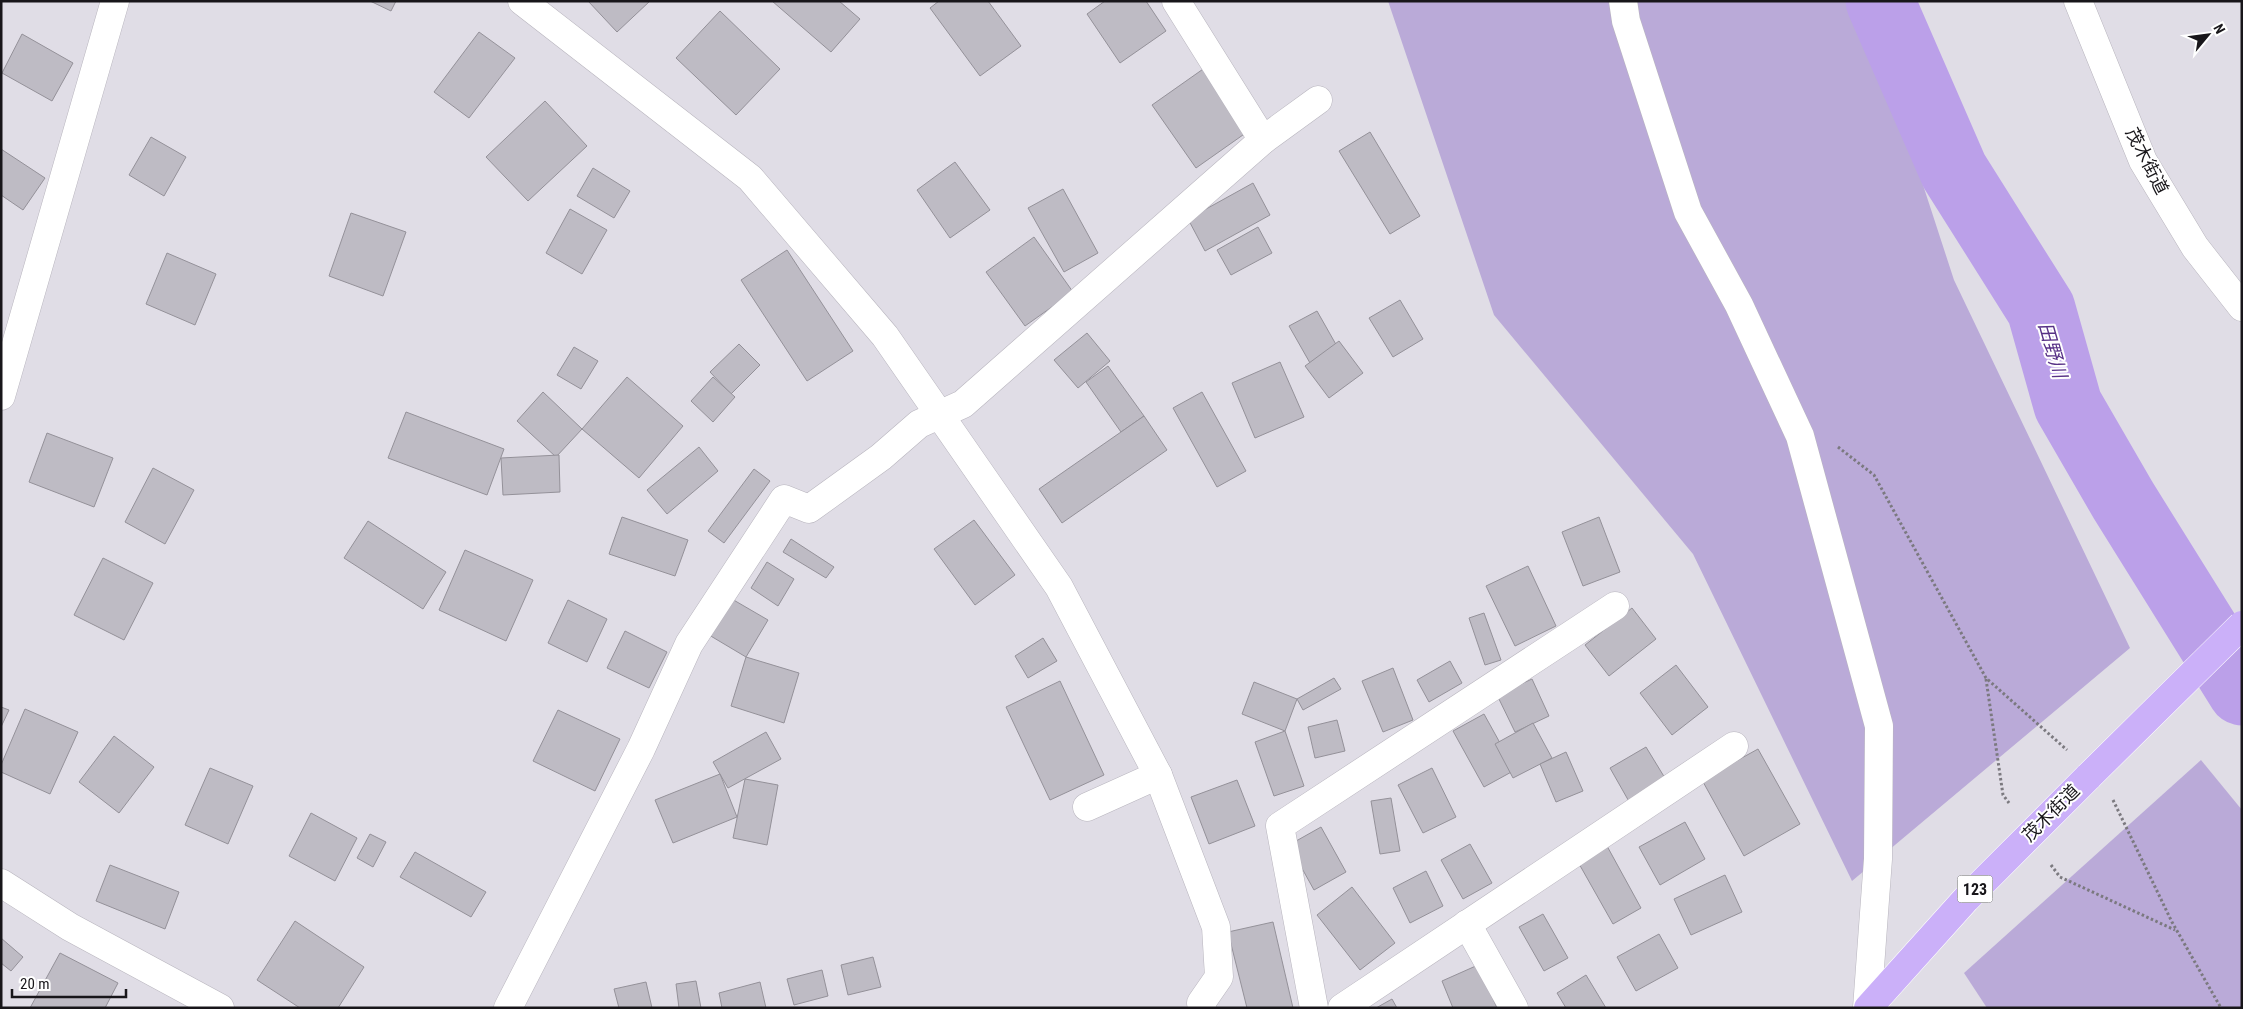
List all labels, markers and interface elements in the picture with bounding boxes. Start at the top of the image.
north arrow [2183,10,2233,60]
text: N [2210,21,2228,36]
street label: 茂木街道 [2122,124,2173,198]
water label: 田野川 [2034,320,2072,383]
street label: 茂木街道 [2018,780,2084,846]
road number: 123 [1958,876,1992,902]
scale bar [12,966,126,998]
text: 20 m [20,975,50,993]

